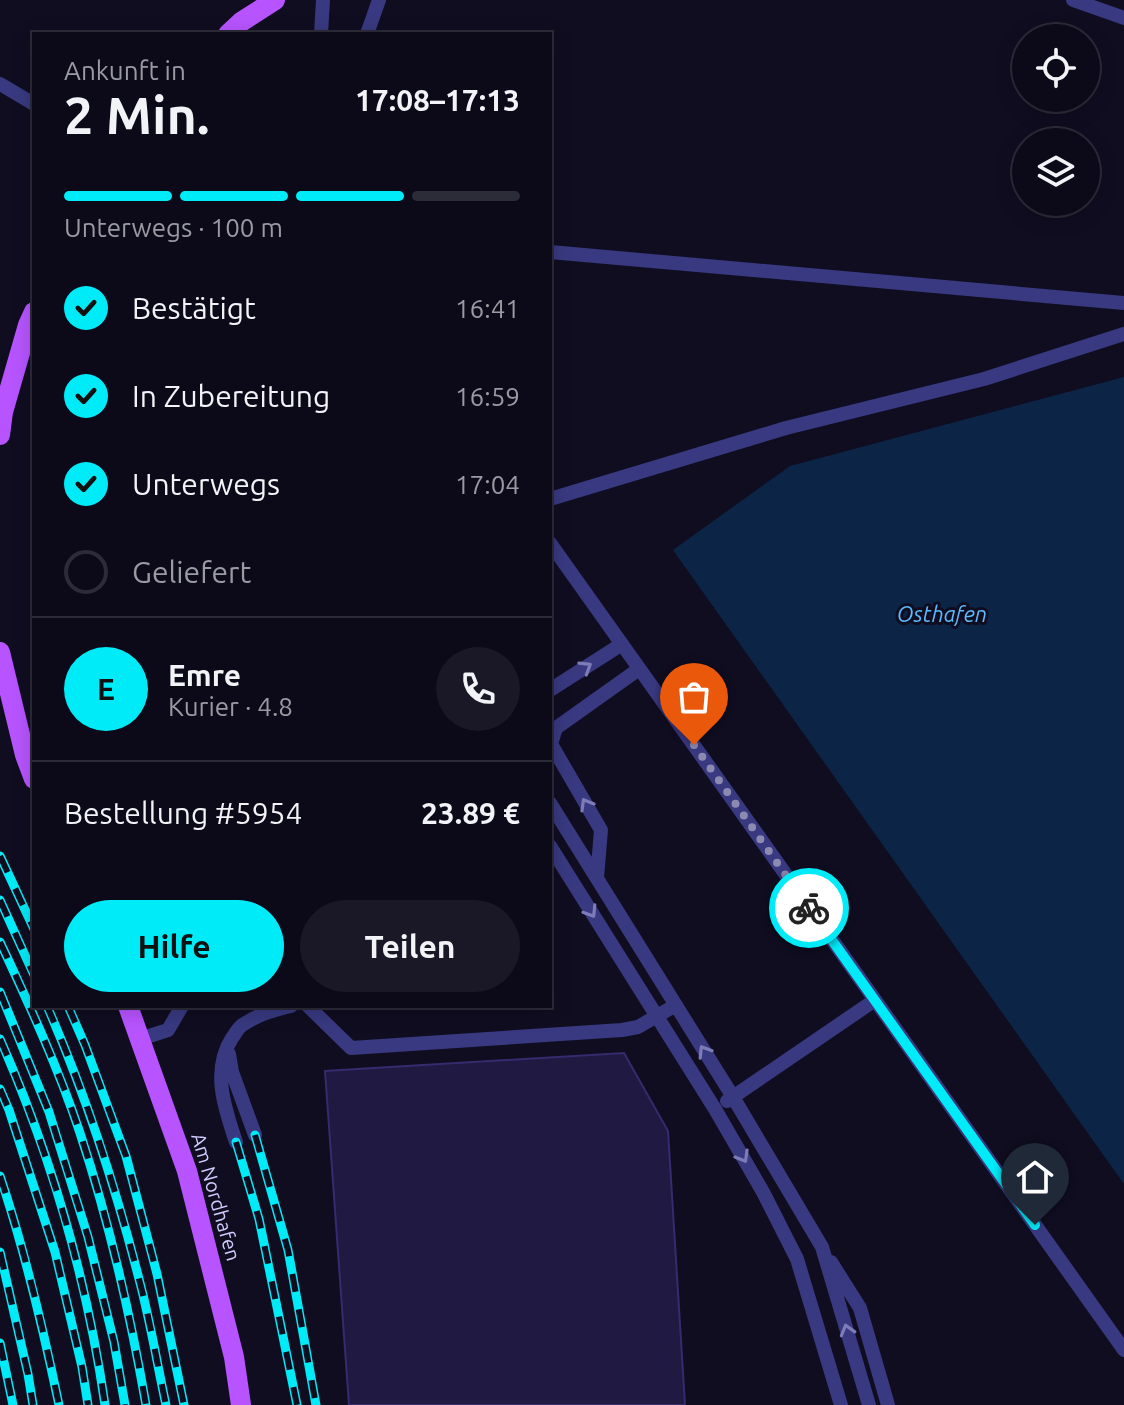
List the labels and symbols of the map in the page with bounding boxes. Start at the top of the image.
water label: Osthafen [897,601,987,627]
one-way arrow [577,661,592,676]
pin [660,663,728,745]
one-way arrow [580,798,596,813]
courier [769,868,849,948]
one-way arrow [582,903,597,918]
one-way arrow [699,1045,714,1059]
street label: Am Nordhafen [187,1130,246,1263]
pin [1001,1143,1069,1225]
one-way arrow [733,1148,749,1163]
one-way arrow [840,1324,856,1338]

